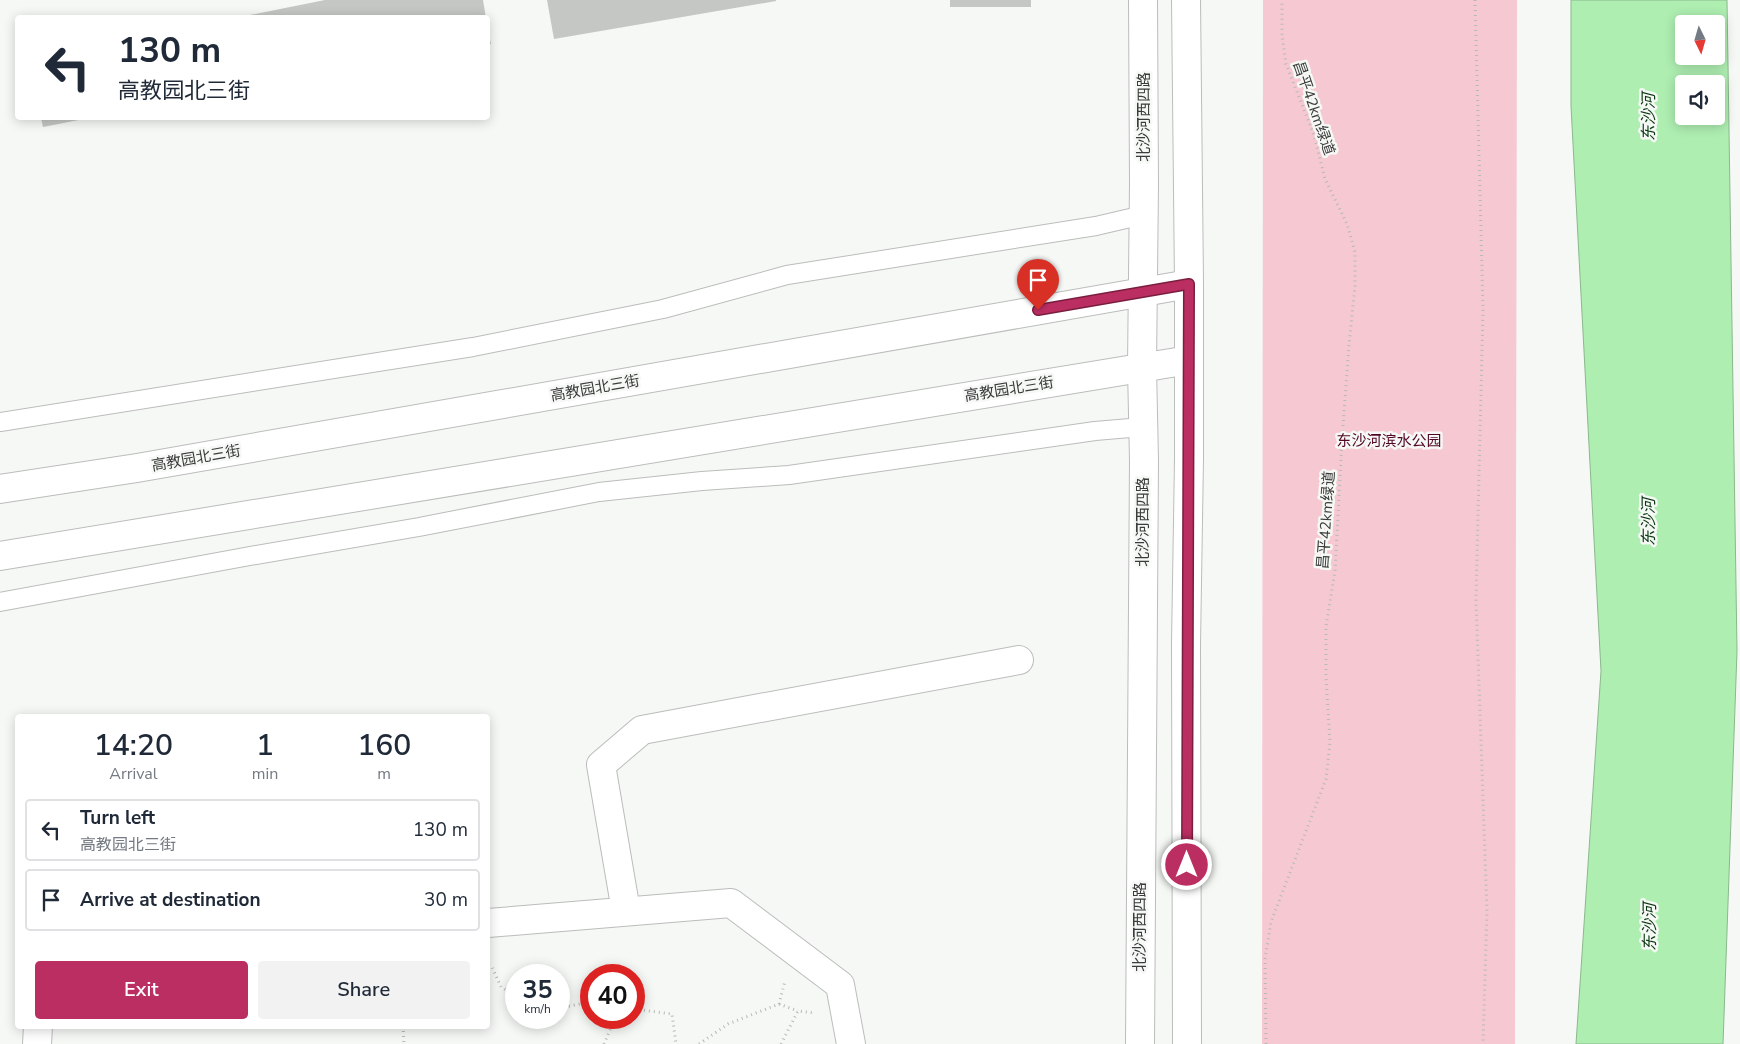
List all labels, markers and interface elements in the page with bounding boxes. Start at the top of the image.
north arrow [1675,15,1725,65]
map controls [1675,15,1725,125]
text: 130 m [118,27,221,74]
icon: left [35,35,100,100]
street label: 昌平42km绿道 [1289,58,1339,158]
street label: 北沙河西四路 [1134,72,1154,162]
button: sound [1675,75,1725,125]
text: 高教园北三街 [118,76,250,106]
water label: 东沙河 [1638,90,1660,141]
pin [1017,259,1059,310]
icon: arrive [1024,266,1052,294]
street label: 高教园北三街 [549,370,641,406]
street label: 高教园北三街 [963,372,1055,406]
park label: 东沙河滨水公园 [1336,431,1442,451]
street label: 高教园北三街 [150,440,242,476]
street label: 昌平42km绿道 [1313,470,1339,570]
street label: 北沙河西四路 [1133,477,1153,567]
water label: 东沙河 [1638,495,1660,546]
text: 14:20 [94,725,173,766]
text: 1 [256,725,274,766]
text: 160 [357,725,411,766]
text: Arrival [109,763,157,785]
text: min [252,763,278,785]
text: m [377,763,391,785]
text: Turn left [80,805,155,831]
icon: left [37,816,65,844]
text: 130 m [413,817,468,843]
text: 高教园北三街 [80,834,176,856]
position arrow [1160,838,1212,890]
street label: 北沙河西四路 [1130,882,1150,972]
icon: arrive [37,886,65,914]
text: Arrive at destination [80,887,261,913]
text: 30 m [424,887,468,913]
water label: 东沙河 [1639,900,1661,951]
button: Exit [35,961,248,1019]
button: Share [258,961,470,1019]
speed limit sign: 40 [580,964,645,1029]
text: 35 [522,973,553,1007]
text: km/h [524,1001,551,1017]

